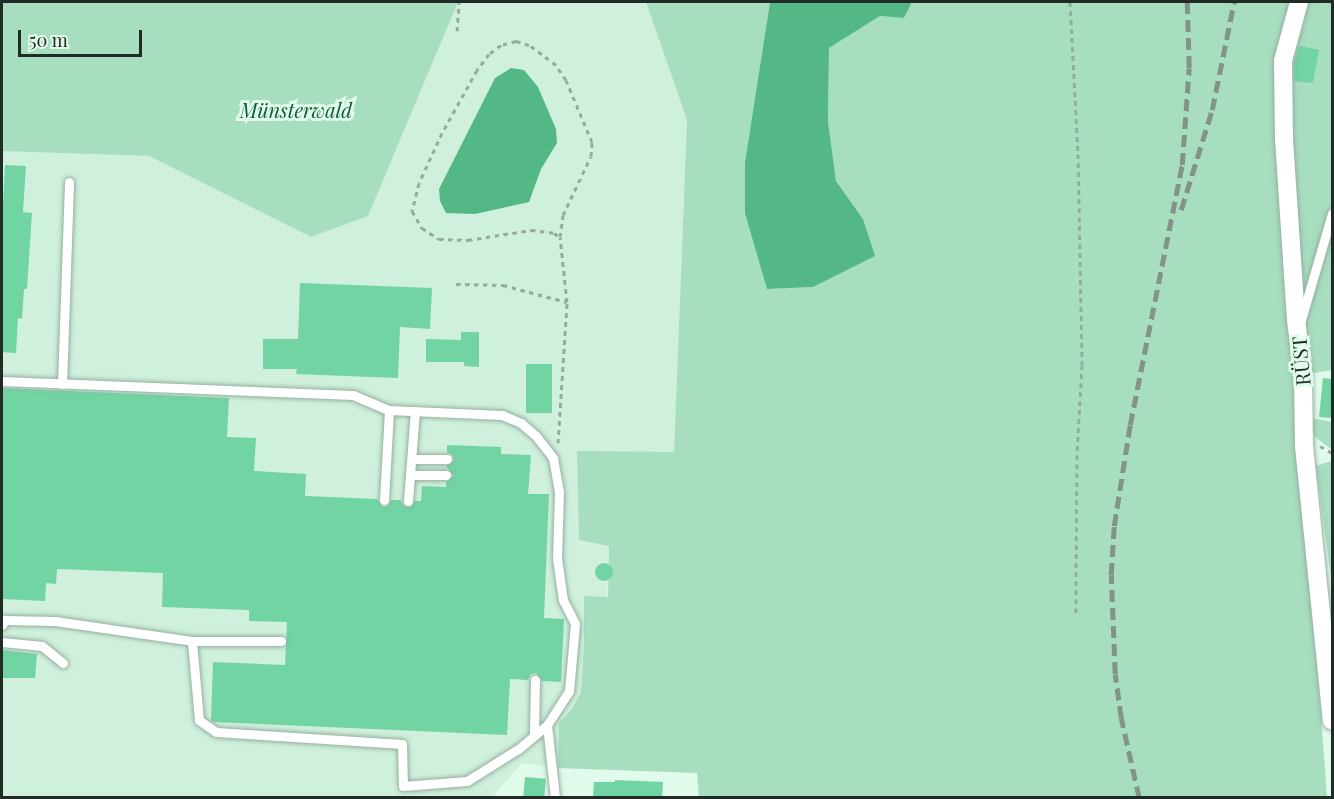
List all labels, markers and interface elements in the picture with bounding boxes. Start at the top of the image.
scale bar [21,18,146,56]
text: 50 m [29,28,68,52]
park label: Münsterwald [240,97,352,121]
street label: RÜST [1286,335,1314,387]

